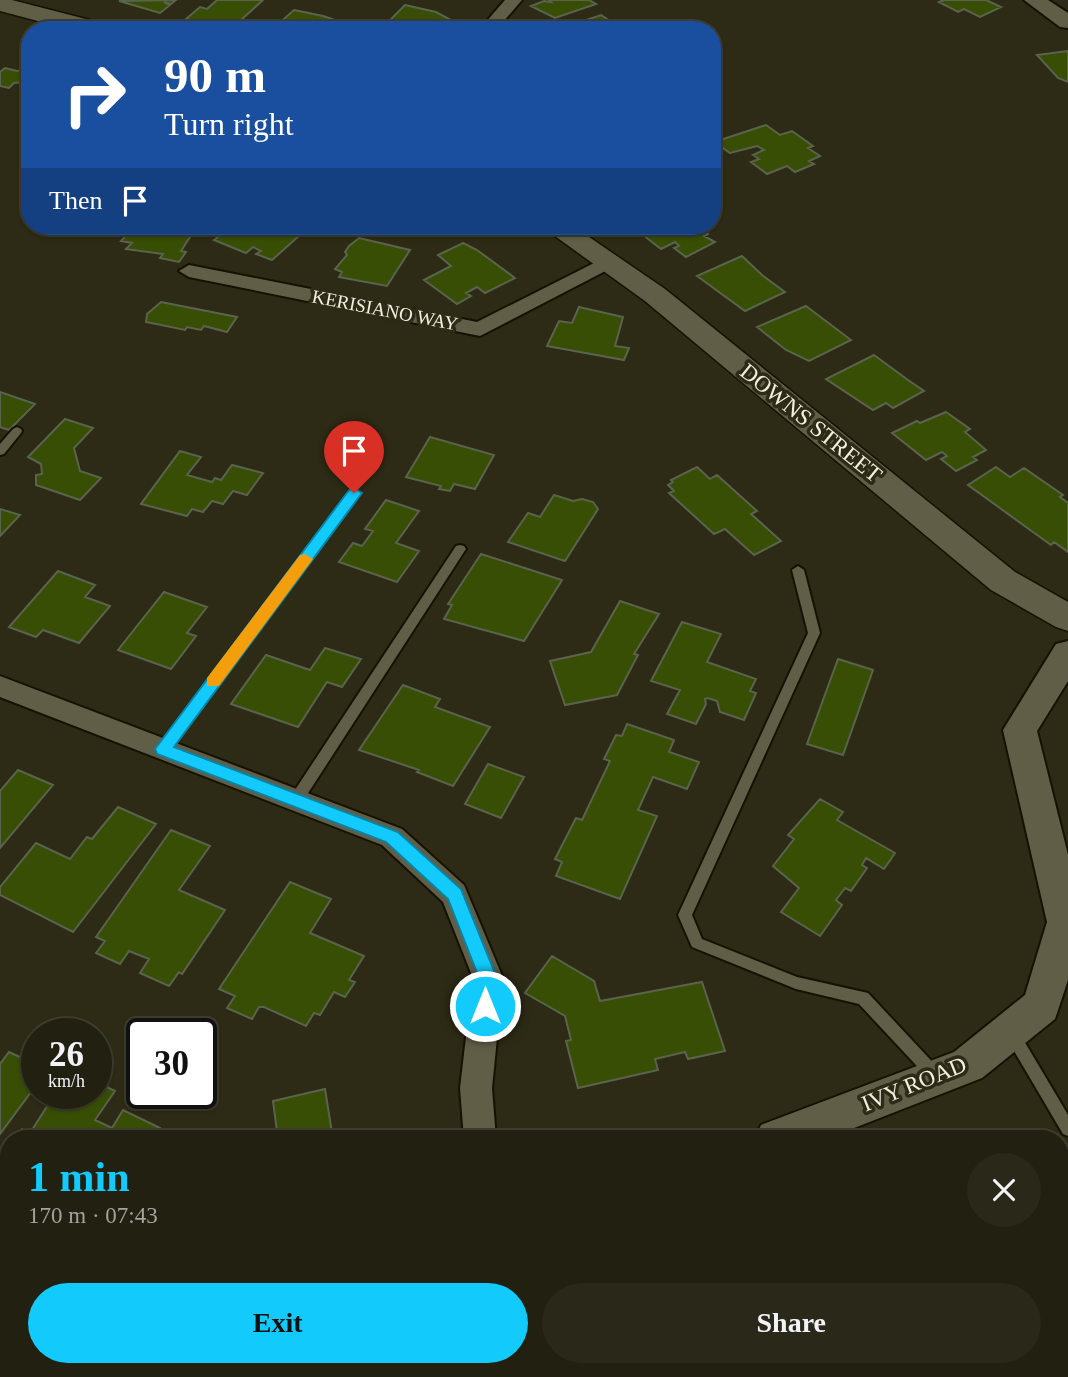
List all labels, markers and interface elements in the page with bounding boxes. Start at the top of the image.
text: 90 m [164,48,266,103]
icon: right [49,49,140,140]
text: Turn right [164,106,294,142]
icon: arrive [116,182,154,220]
text: Then [49,186,102,215]
street label: KERISIANO WAY [310,286,460,335]
street label: DOWNS STREET [735,358,887,488]
pin [324,421,384,493]
icon: arrive [335,432,373,470]
position arrow [448,969,522,1043]
speed limit sign: 30 [126,1018,217,1109]
text: 26 [49,1035,84,1074]
street label: IVY ROAD [858,1052,970,1116]
text: km/h [48,1071,85,1091]
button: close [967,1153,1041,1227]
text: 1 min [28,1154,130,1200]
text: 170 m · 07:43 [28,1203,158,1228]
button: Exit [28,1283,528,1363]
button: Share [542,1283,1041,1363]

